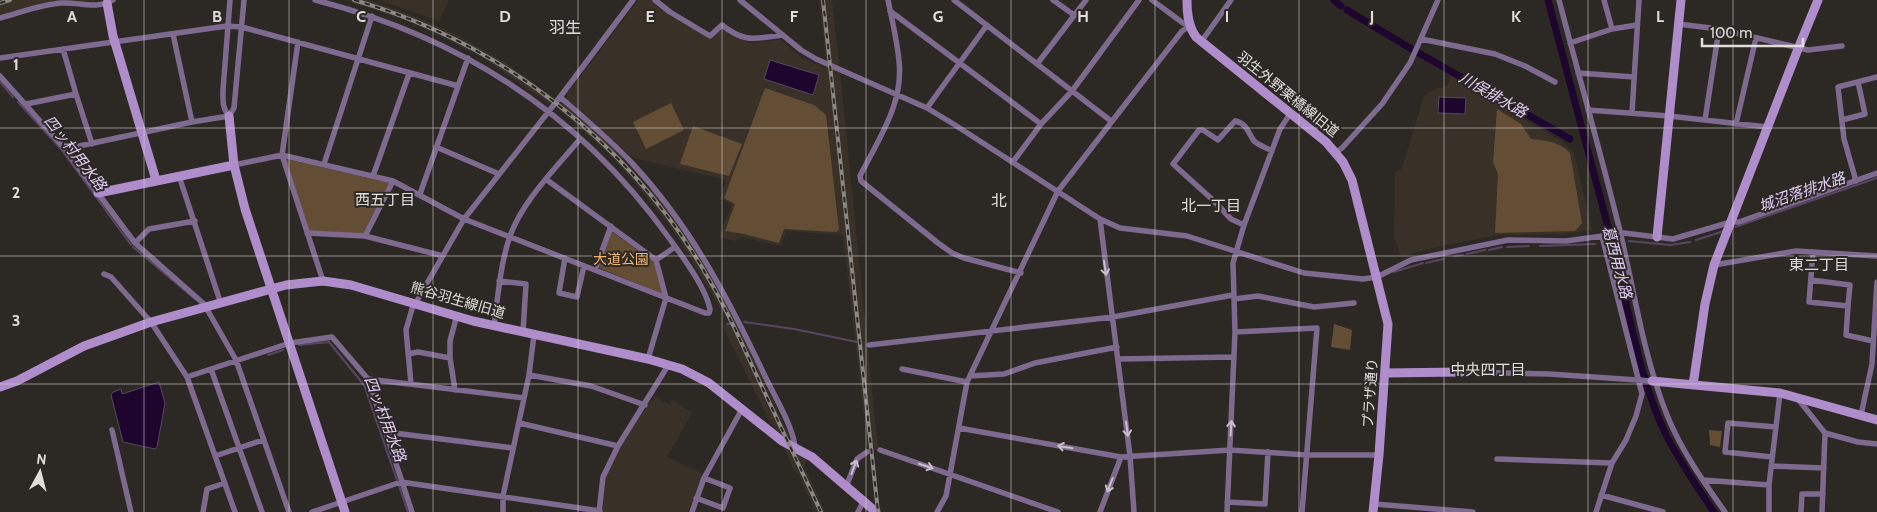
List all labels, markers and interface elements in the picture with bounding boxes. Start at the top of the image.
text: A [67,7,77,26]
text: B [212,7,222,26]
text: C [356,7,366,26]
text: D [499,7,511,26]
text: E [645,7,655,26]
text: F [790,7,799,26]
text: G [933,7,943,26]
text: H [1077,7,1089,26]
text: I [1225,7,1229,26]
text: J [1369,7,1374,26]
text: K [1511,7,1521,26]
text: L [1656,7,1664,26]
scale bar [1702,15,1803,47]
district label: 羽生 [549,18,581,37]
text: 100 m [1710,24,1752,42]
street label: 羽生外野栗橋線旧道 [1233,47,1343,141]
text: 1 [13,55,19,74]
water label: 川俣排水路 [1456,68,1532,123]
water label: 四ッ村用水路 [40,112,111,196]
water label: 城沼落排水路 [1757,168,1849,215]
text: 2 [12,183,20,202]
district label: 西五丁目 [355,191,415,209]
district label: 北 [991,191,1007,210]
district label: 北一丁目 [1181,197,1241,215]
water label: 葛西用水路 [1599,223,1636,302]
park label: 大道公園 [593,250,649,268]
district label: 東二丁目 [1789,256,1849,274]
one-way arrow [1100,259,1110,275]
street label: 熊谷羽生線旧道 [408,278,508,322]
text: 3 [12,311,20,330]
street label: プラザ通り [1359,357,1381,429]
district label: 中央四丁目 [1450,361,1526,379]
water label: 四ッ村用水路 [360,374,410,466]
one-way arrow [1122,420,1132,436]
one-way arrow [1226,421,1235,437]
one-way arrow [1057,442,1073,452]
north arrow [15,447,65,497]
text: N [36,450,48,469]
one-way arrow [850,460,859,476]
one-way arrow [918,461,934,471]
one-way arrow [1105,476,1114,492]

